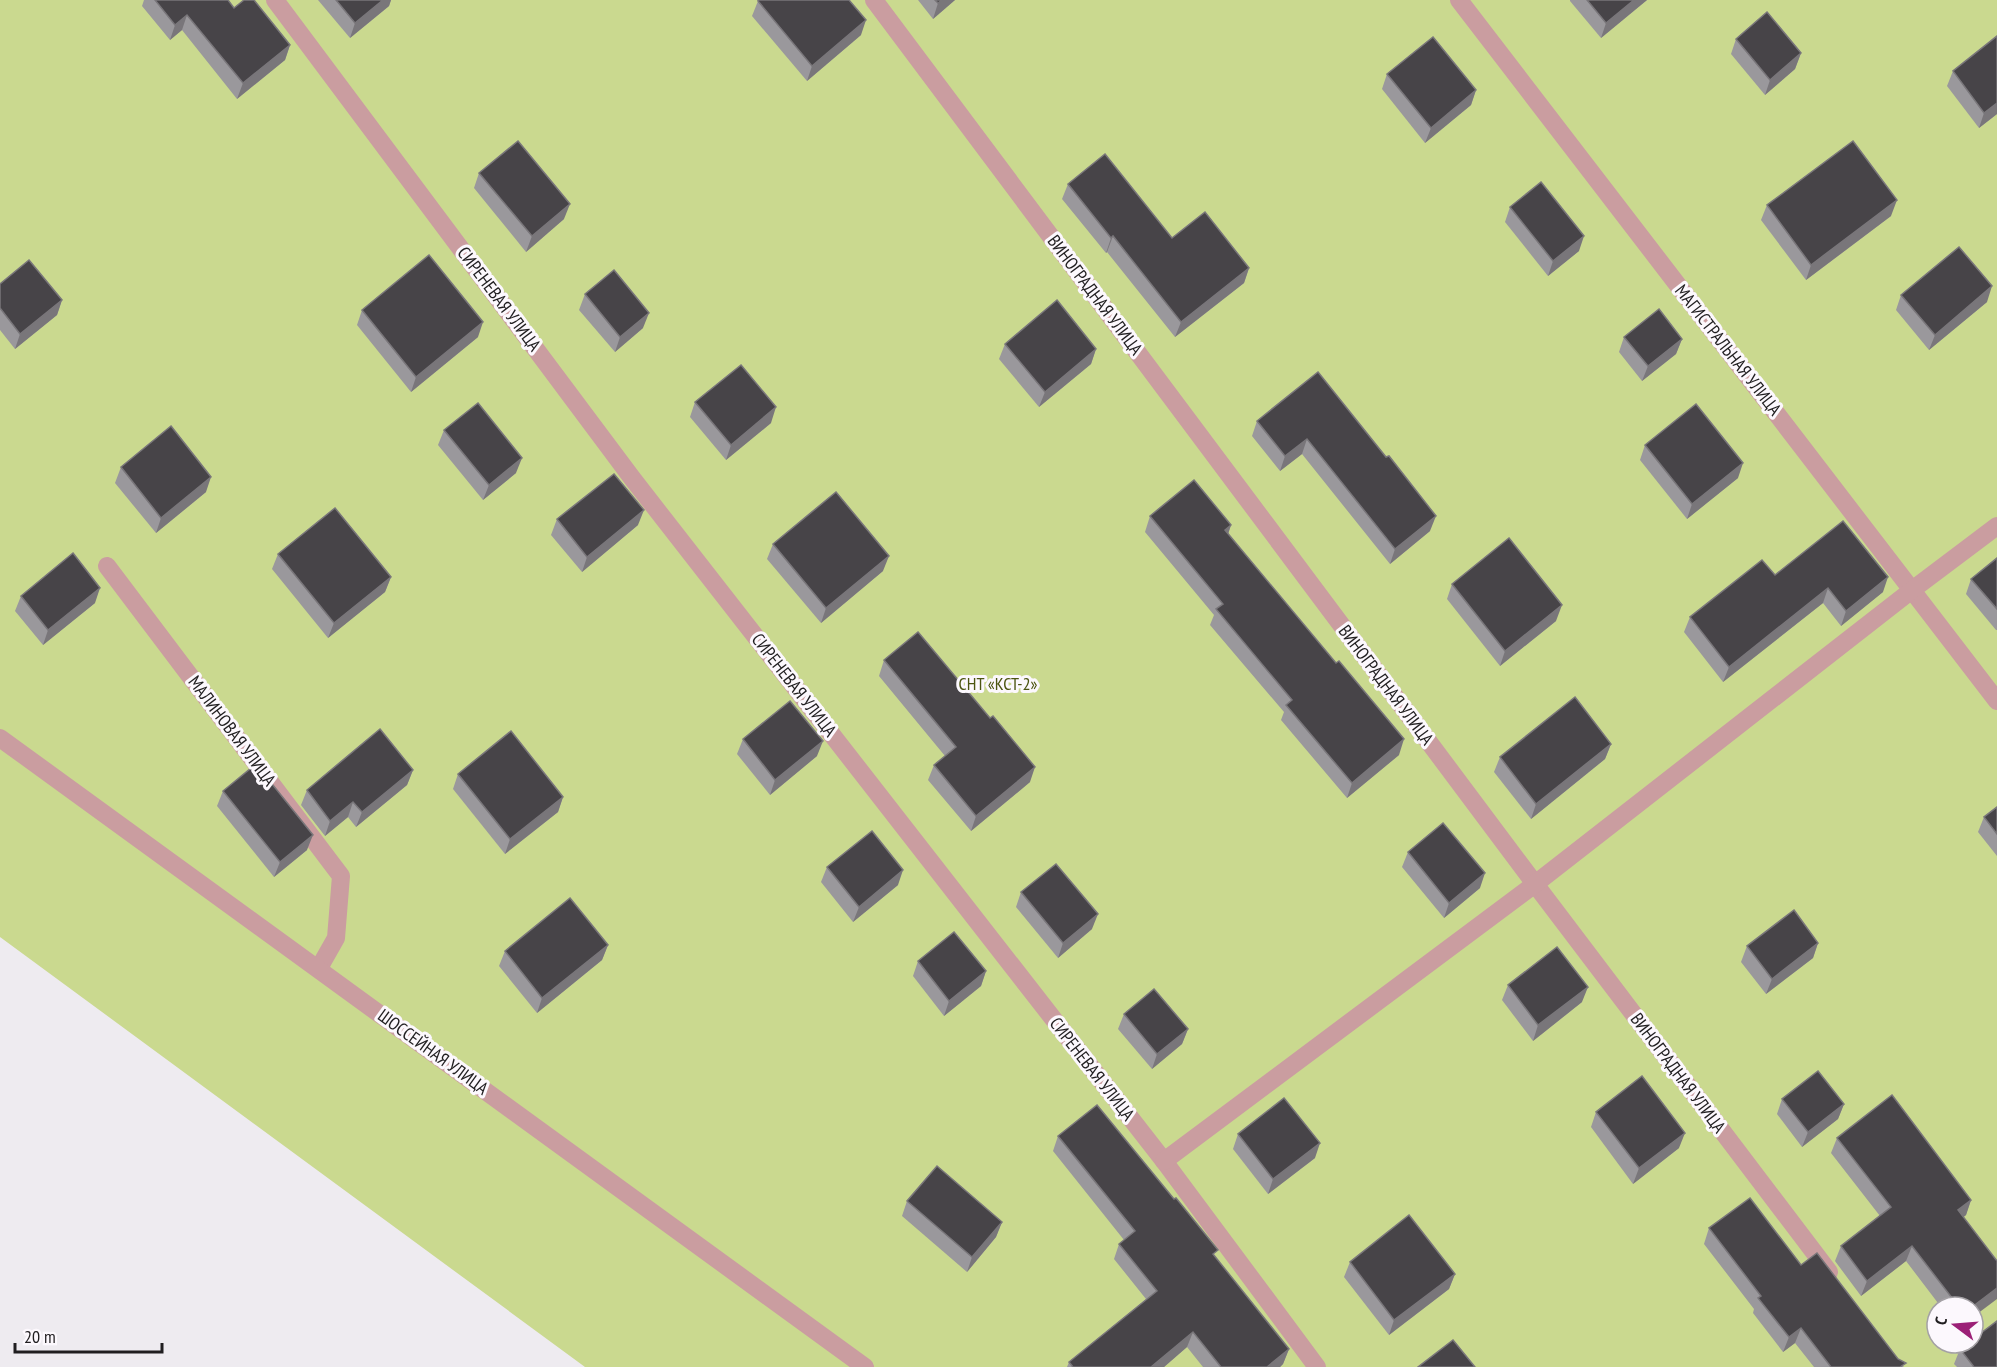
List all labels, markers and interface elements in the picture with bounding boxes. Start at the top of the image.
street label: ВИНОГРАДНАЯ УЛИЦА [1043,230,1148,360]
street label: СИРЕНЕВАЯ УЛИЦА [453,242,547,356]
street label: МАГИСТРАЛЬНАЯ УЛИЦА [1670,280,1787,420]
street label: ВИНОГРАДНАЯ УЛИЦА [1334,620,1439,750]
street label: СИРЕНЕВАЯ УЛИЦА [747,628,842,741]
street label: МАЛИНОВАЯ УЛИЦА [183,671,282,791]
park label: СНТ «КСТ-2» [959,672,1038,695]
street label: ШОССЕЙНАЯ УЛИЦА [373,1004,493,1100]
street label: ВИНОГРАДНАЯ УЛИЦА [1626,1008,1731,1138]
street label: СИРЕНЕВАЯ УЛИЦА [1045,1012,1140,1125]
north arrow [1925,1295,1985,1355]
text: С [1930,1314,1951,1327]
scale bar [15,1316,162,1354]
text: 20 m [24,1325,56,1348]

